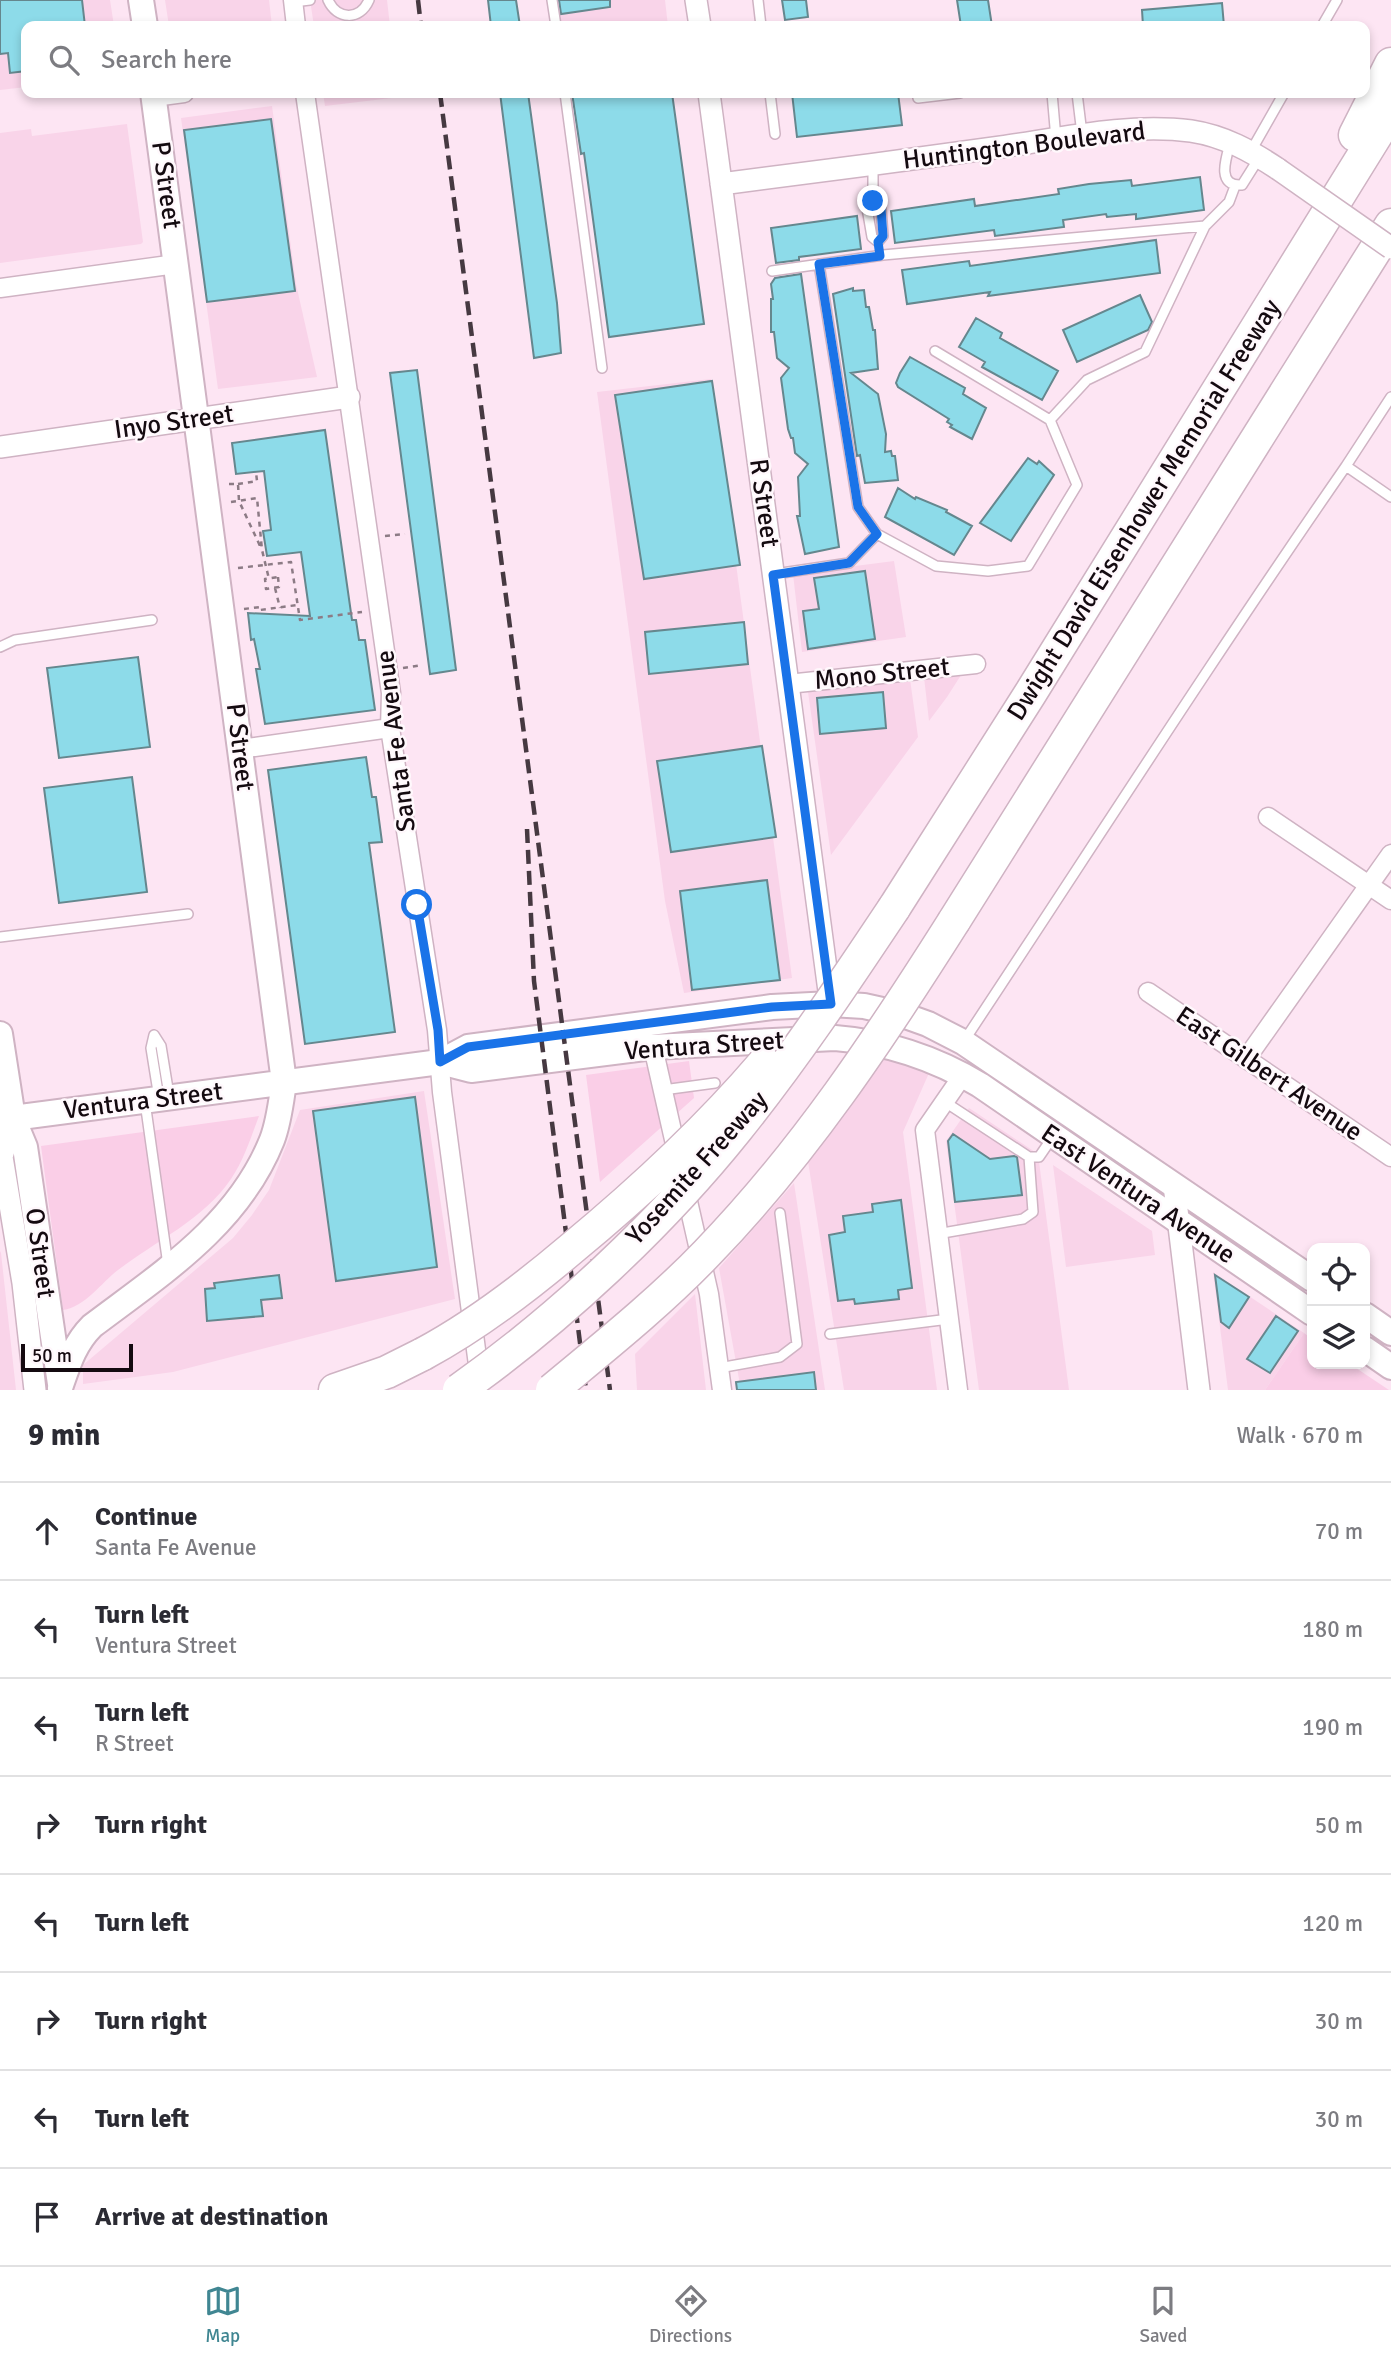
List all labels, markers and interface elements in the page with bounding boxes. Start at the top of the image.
search box [21,21,1370,98]
icon: search [45,41,83,79]
text: Search here [101,44,232,76]
street label: Huntington Boulevard [901,115,1147,177]
street label: P Street [144,139,188,231]
route end [857,185,888,216]
street label: Dwight David Eisenhower Memorial Freeway [1000,293,1288,727]
street label: Inyo Street [112,398,236,446]
street label: R Street [742,457,786,549]
street label: Santa Fe Avenue [369,648,423,834]
street label: Mono Street [813,651,951,697]
street label: P Street [219,701,261,793]
route start [401,889,432,920]
street label: East Gilbert Avenue [1170,1000,1368,1148]
street label: Ventura Street [623,1024,785,1068]
street label: Ventura Street [62,1075,224,1127]
street label: Yosemite Freeway [620,1084,774,1252]
street label: East Ventura Avenue [1035,1117,1241,1271]
street label: O Street [18,1206,62,1300]
map controls [1307,1243,1370,1369]
button: locate [1307,1243,1370,1306]
button: layers [1307,1306,1370,1369]
scale bar [21,1341,133,1373]
text: 50 m [32,1344,72,1368]
text: 9 min [28,1417,100,1454]
text: Walk · 670 m [1237,1421,1363,1450]
text: Continue [95,1501,197,1533]
icon: ahead [28,1512,66,1550]
text: 70 m [1315,1517,1363,1546]
text: Santa Fe Avenue [95,1533,257,1562]
text: Turn left [95,1599,189,1631]
icon: left [28,1610,66,1648]
text: 180 m [1302,1615,1363,1644]
text: Ventura Street [95,1631,237,1660]
text: Turn left [95,1697,189,1729]
icon: left [28,1708,66,1746]
text: 190 m [1302,1713,1363,1742]
text: R Street [95,1729,174,1758]
icon: right [28,1806,66,1844]
text: Turn right [95,1809,207,1841]
text: 50 m [1315,1811,1363,1840]
icon: left [28,1904,66,1942]
text: Turn left [95,1907,189,1939]
text: 120 m [1302,1909,1363,1938]
icon: right [28,2002,66,2040]
text: Turn right [95,2005,207,2037]
text: 30 m [1315,2007,1363,2036]
icon: left [28,2100,66,2138]
text: Turn left [95,2103,189,2135]
text: 30 m [1315,2105,1363,2134]
icon: arrive [28,2198,66,2236]
text: Arrive at destination [95,2201,328,2233]
tab: Map [204,2282,242,2348]
tab: Directions [649,2282,732,2348]
tab: Saved [1139,2282,1187,2348]

